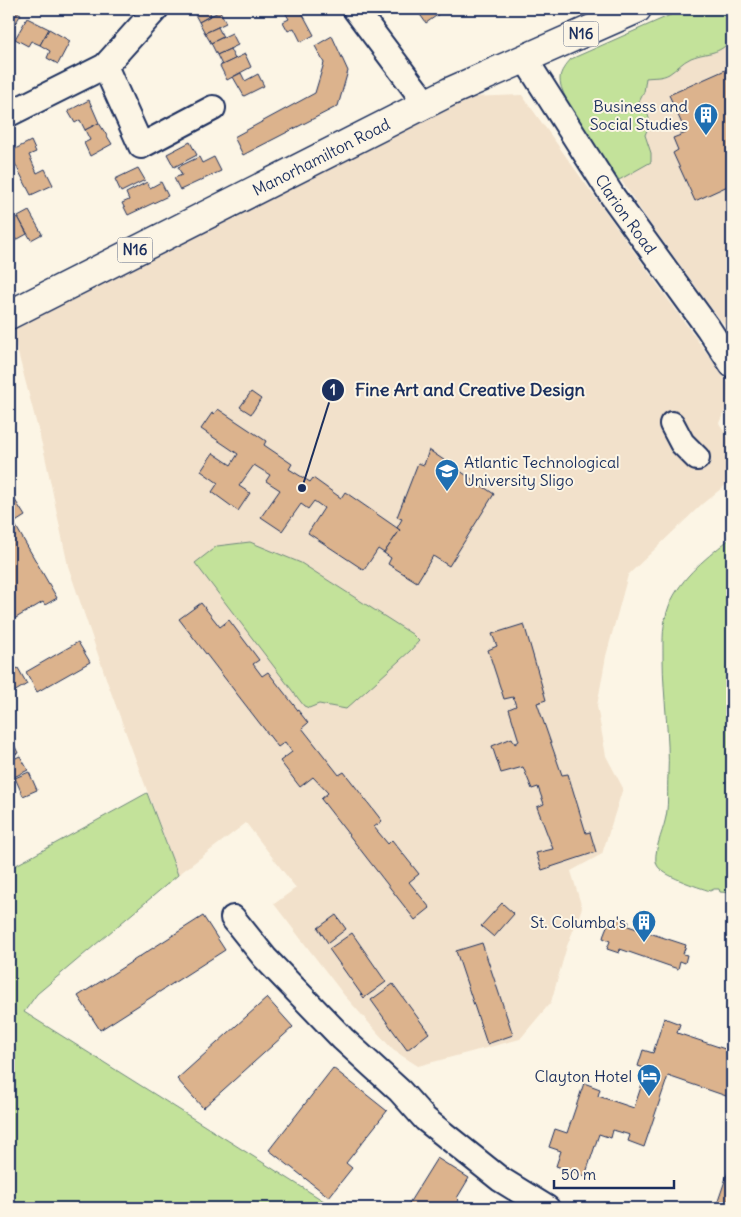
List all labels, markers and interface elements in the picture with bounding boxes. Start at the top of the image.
road number: N16 [564,22,598,46]
place label: Business and Social Studies [590,96,688,134]
building icon: Business and Social Studies [693,102,719,136]
street label: Manorhamilton Road [249,114,393,200]
street label: Clarion Road [591,170,661,258]
road number: N16 [118,238,152,262]
callout: Fine Art and Creative Design [320,373,595,406]
text: Fine Art and Creative Design [355,378,586,401]
text: 1 [330,380,336,399]
place label: Atlantic Technological University Sligo [464,452,620,490]
school or university icon: Atlantic Technological University Sligo [434,458,460,492]
building icon: St. Columba's [631,909,657,943]
place label: St. Columba's [530,912,626,932]
hotel icon: Clayton Hotel [636,1063,662,1097]
place label: Clayton Hotel [534,1066,632,1086]
scale bar [554,1157,674,1189]
text: 50 m [561,1165,596,1184]

